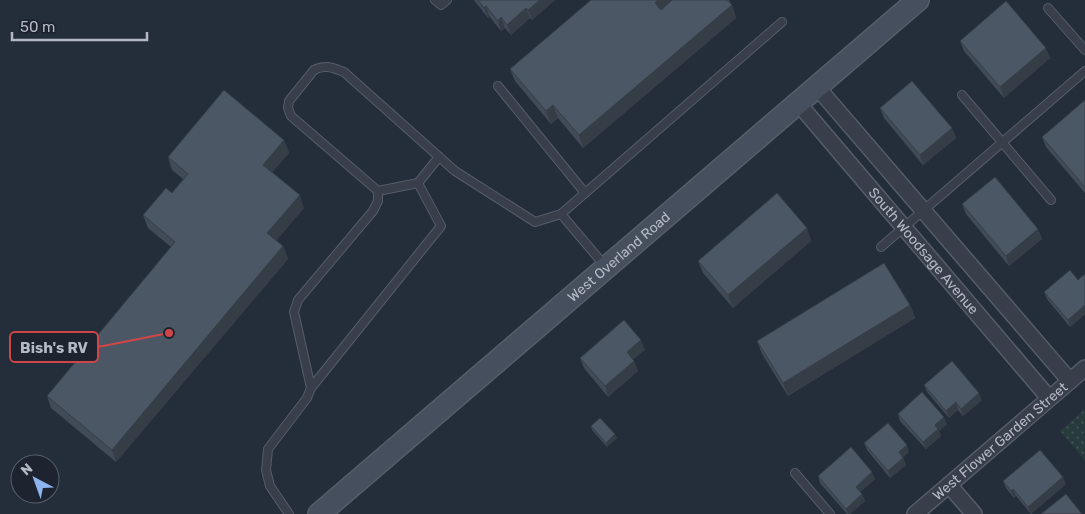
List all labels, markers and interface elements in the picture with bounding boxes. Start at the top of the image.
scale bar [12,10,148,42]
text: 50 m [20,18,55,36]
street label: South Woodsage Avenue [865,184,982,318]
street label: West Overland Road [564,208,673,305]
callout: Bish's RV [10,332,98,362]
text: Bish's RV [20,339,89,357]
street label: West Flower Garden Street [929,378,1071,504]
north arrow [10,454,60,504]
text: N [17,460,36,479]

